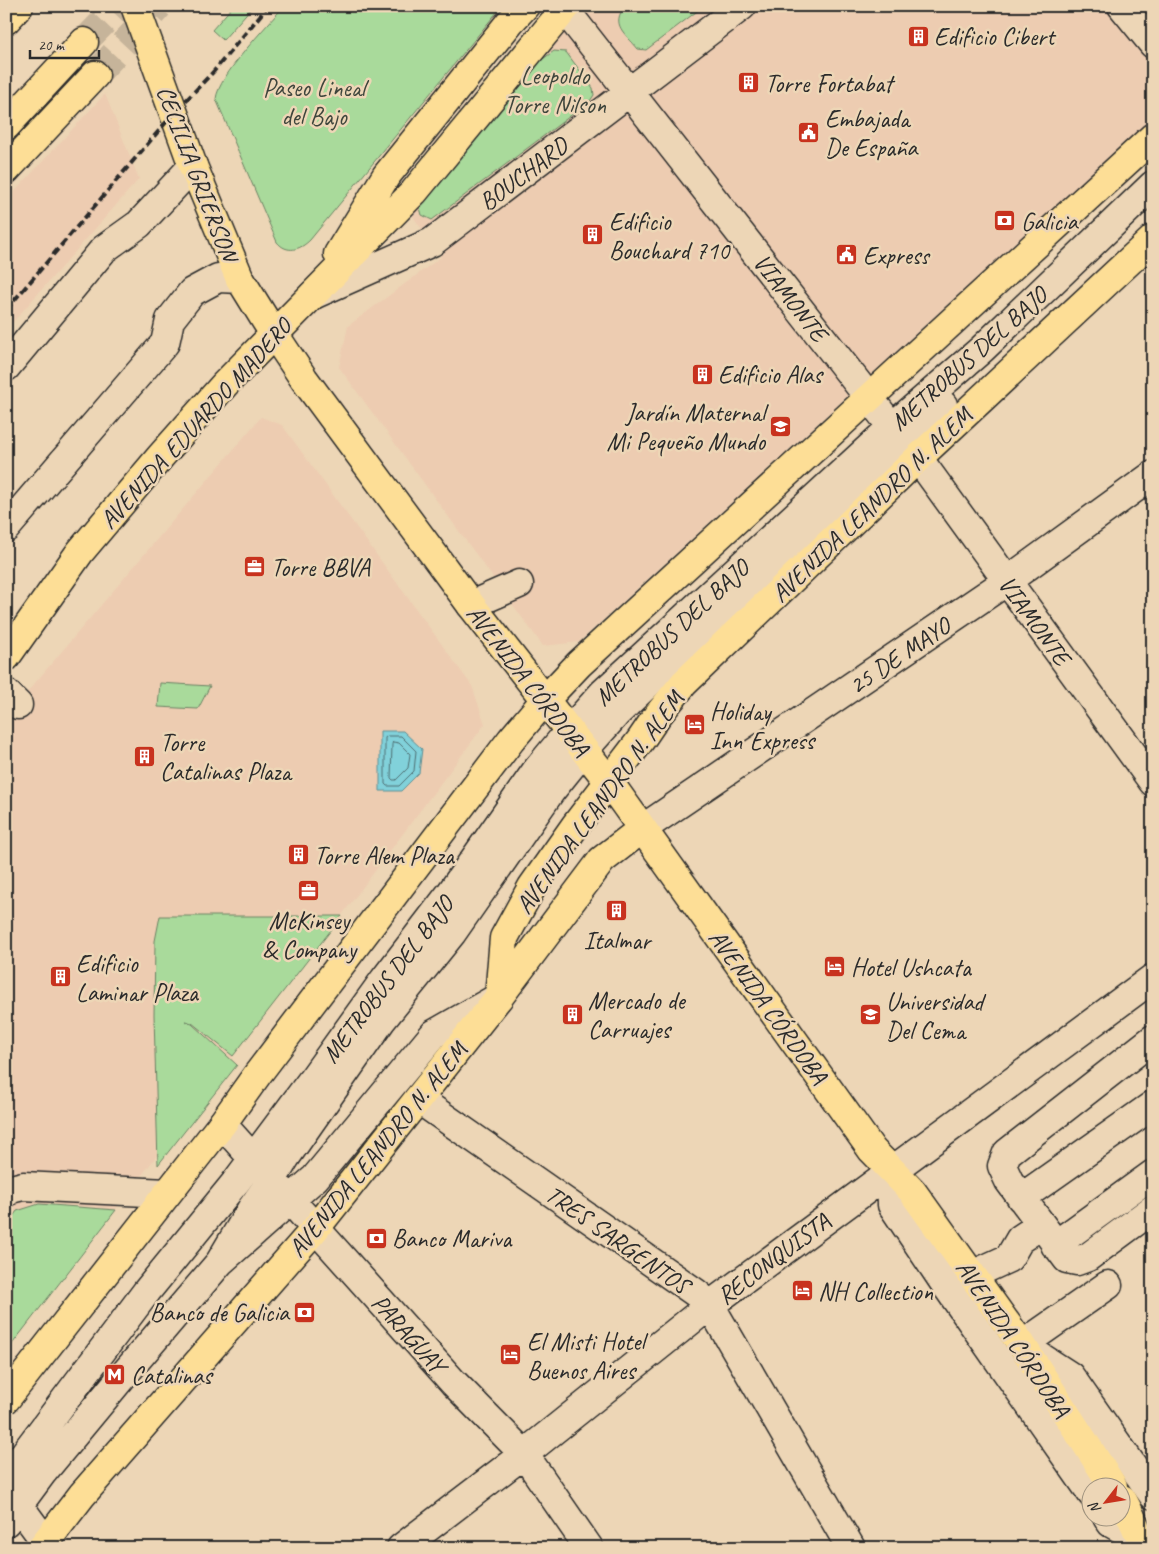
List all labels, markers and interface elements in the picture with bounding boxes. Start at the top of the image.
place label: Edificio Cibert [934,21,1057,53]
building icon: Edificio Cibert [906,24,930,48]
scale bar [30,28,99,60]
text: 20 m [38,36,65,55]
park label: Leopoldo Torre Nilson [504,60,607,121]
place label: Torre Fortabat [765,68,896,100]
building icon: Torre Fortabat [737,71,761,95]
park label: Paseo Lineal del Bajo [263,72,370,133]
street label: CECILIA GRIERSON [149,81,247,269]
place label: Embajada De España [825,103,919,164]
public building icon: Embajada De España [797,120,821,144]
street label: BOUCHARD [473,129,576,218]
place label: Edificio Bouchard 710 [609,206,731,267]
place label: Galicia [1021,206,1079,238]
bank icon: Galicia [993,209,1017,233]
building icon: Edificio Bouchard 710 [581,223,605,247]
place label: Express [863,240,931,272]
public building icon: Express [835,243,859,267]
street label: VIAMONTE [746,247,836,350]
street label: METROBUS DEL BAJO [883,278,1056,438]
street label: AVENIDA EDUARDO MADERO [93,310,301,536]
place label: Edificio Alas [718,359,824,391]
building icon: Edificio Alas [690,362,714,386]
place label: Jardín Maternal Mi Pequeño Mundo [607,397,770,458]
street label: AVENIDA LEANDRO N. ALEM [764,399,980,609]
school or university icon: Jardín Maternal Mi Pequeño Mundo [769,414,793,438]
street label: METROBUS DEL BAJO [587,551,758,713]
place label: Torre BBVA [271,552,371,584]
office icon: Torre BBVA [243,555,267,579]
street label: VIAMONTE [991,570,1079,674]
street label: AVENIDA CÓRDOBA [459,599,598,763]
street label: 25 DE MAYO [843,609,959,701]
street label: AVENIDA LEANDRO N. ALEM [508,683,693,920]
place label: Holiday Inn Express [710,696,816,757]
hotel icon: Holiday Inn Express [682,713,706,737]
place label: Torre Catalinas Plaza [160,727,293,788]
building icon: Torre Catalinas Plaza [132,744,156,768]
place label: Torre Alem Plaza [314,840,456,872]
building icon: Torre Alem Plaza [286,843,310,867]
office icon: McKinsey & Company [297,879,321,903]
street label: METROBUS DEL BAJO [315,888,462,1069]
building icon: Italmar [605,899,629,923]
place label: McKinsey & Company [262,905,358,966]
street label: AVENIDA CÓRDOBA [701,923,835,1090]
place label: Italmar [584,925,653,957]
place label: Edificio Laminar Plaza [76,948,200,1009]
place label: Hotel Ushcata [851,952,973,984]
hotel icon: Hotel Ushcata [823,955,847,979]
building icon: Edificio Laminar Plaza [48,965,72,989]
place label: Mercado de Carruajes [588,985,686,1046]
place label: Universidad Del Cema [886,986,986,1047]
building icon: Mercado de Carruajes [560,1002,584,1026]
school or university icon: Universidad Del Cema [858,1003,882,1027]
street label: AVENIDA LEANDRO N. ALEM [281,1034,476,1264]
street label: TRES SARGENTOS [539,1178,699,1304]
street label: RECONQUISTA [711,1206,837,1312]
place label: Banco Mariva [392,1223,513,1255]
bank icon: Banco Mariva [364,1226,388,1250]
street label: AVENIDA CÓRDOBA [949,1254,1078,1424]
place label: NH Collection [818,1276,934,1308]
hotel icon: NH Collection [790,1279,814,1303]
street label: PARAGUAY [364,1287,455,1383]
place label: Banco de Galicia [150,1297,291,1329]
bank icon: Banco de Galicia [293,1300,317,1324]
place label: El Misti Hotel Buenos Aires [527,1326,649,1387]
hotel icon: El Misti Hotel Buenos Aires [499,1343,523,1367]
place label: Catalinas [131,1360,214,1392]
metro station icon: Catalinas [103,1363,127,1387]
north arrow [1082,1476,1132,1526]
text: N [1085,1498,1105,1517]

